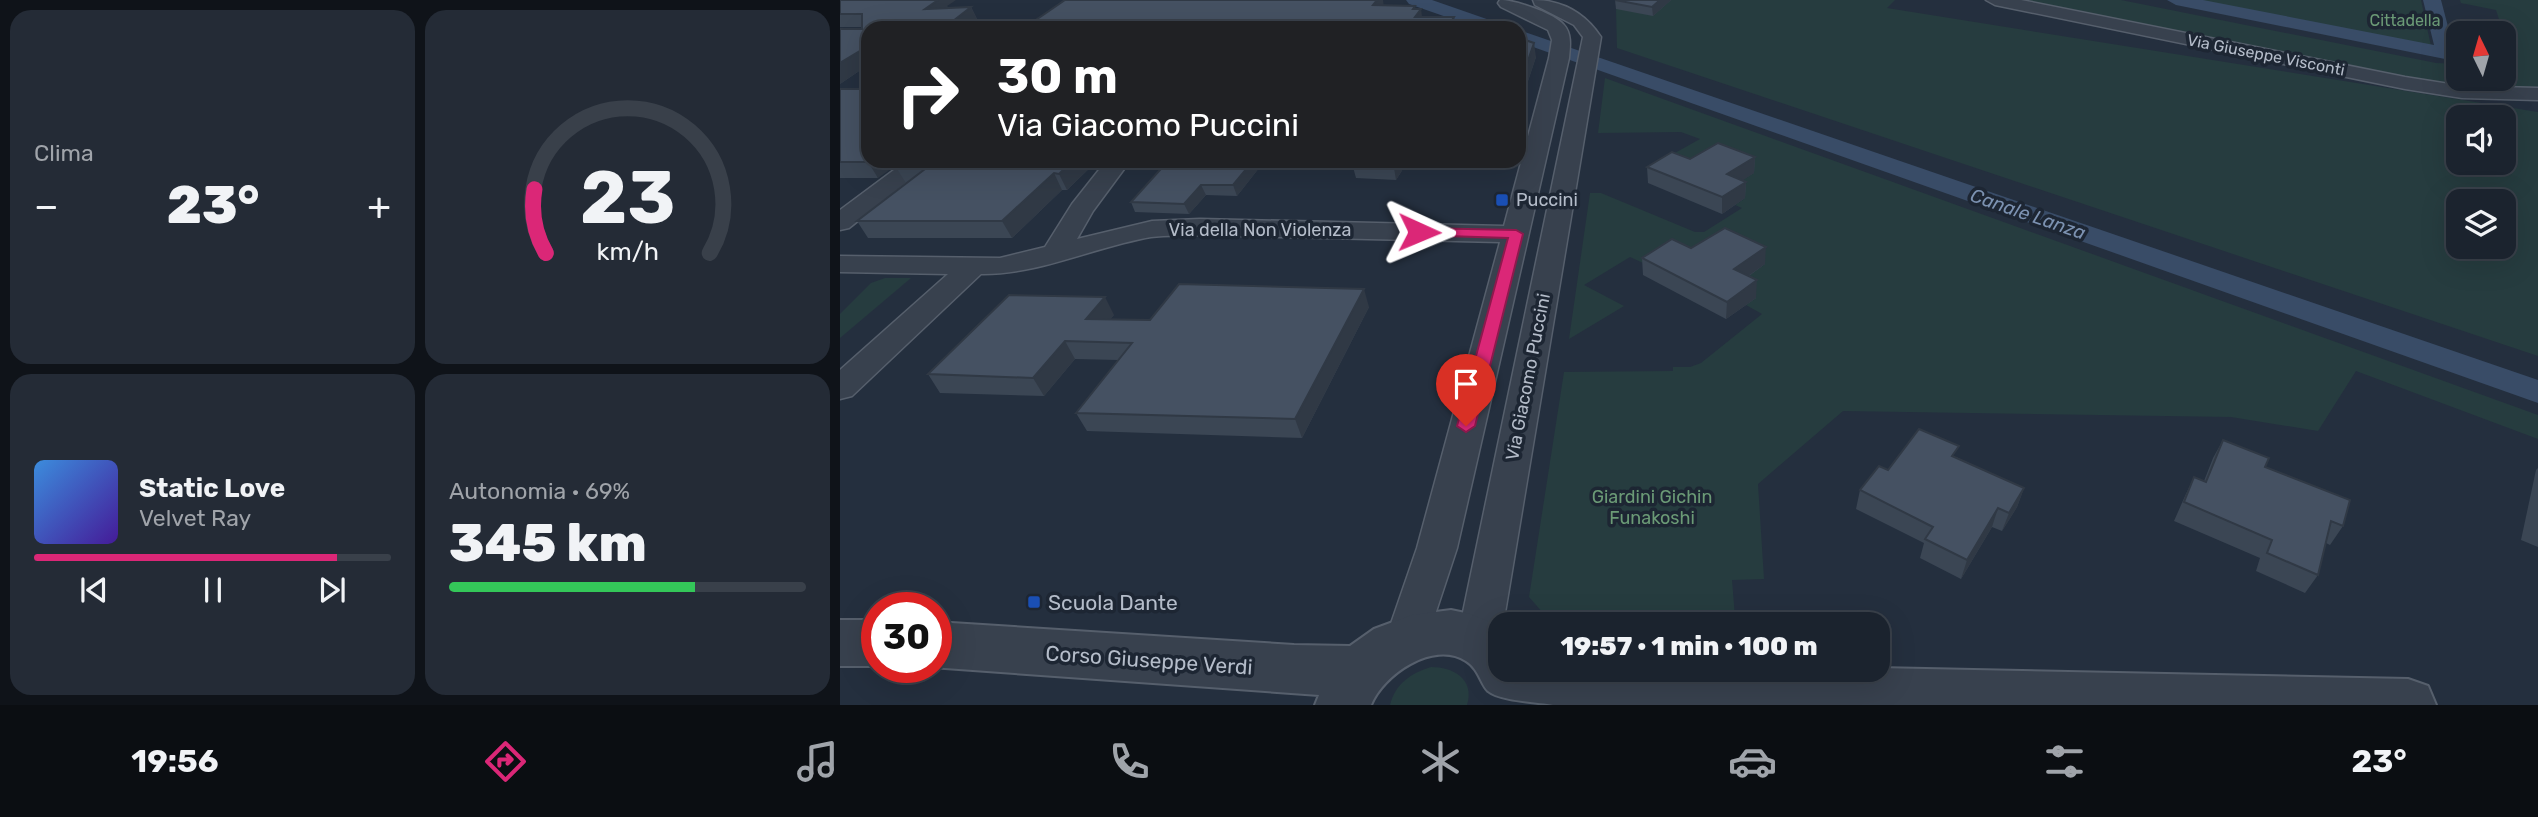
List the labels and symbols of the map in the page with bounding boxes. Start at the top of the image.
park label: Cittadella [2370,11,2440,30]
north arrow [2446,21,2516,91]
street label: Via Giuseppe Visconti [2186,30,2346,80]
water label: Canale Lanza [1967,184,2089,244]
place label: Puccini [1516,189,1578,211]
marker: Puccini [1494,192,1510,208]
position arrow [1382,195,1456,269]
street label: Via della Non Violenza [1169,219,1351,241]
street label: Via Giacomo Puccini [1501,292,1555,462]
pin [1436,354,1496,426]
park label: Giardini Gichin Funakoshi [1592,486,1712,529]
place label: Scuola Dante [1048,590,1178,615]
speed limit sign: 30 [861,592,952,683]
marker: Scuola Dante [1026,594,1042,610]
street label: Corso Giuseppe Verdi [1045,640,1253,680]

